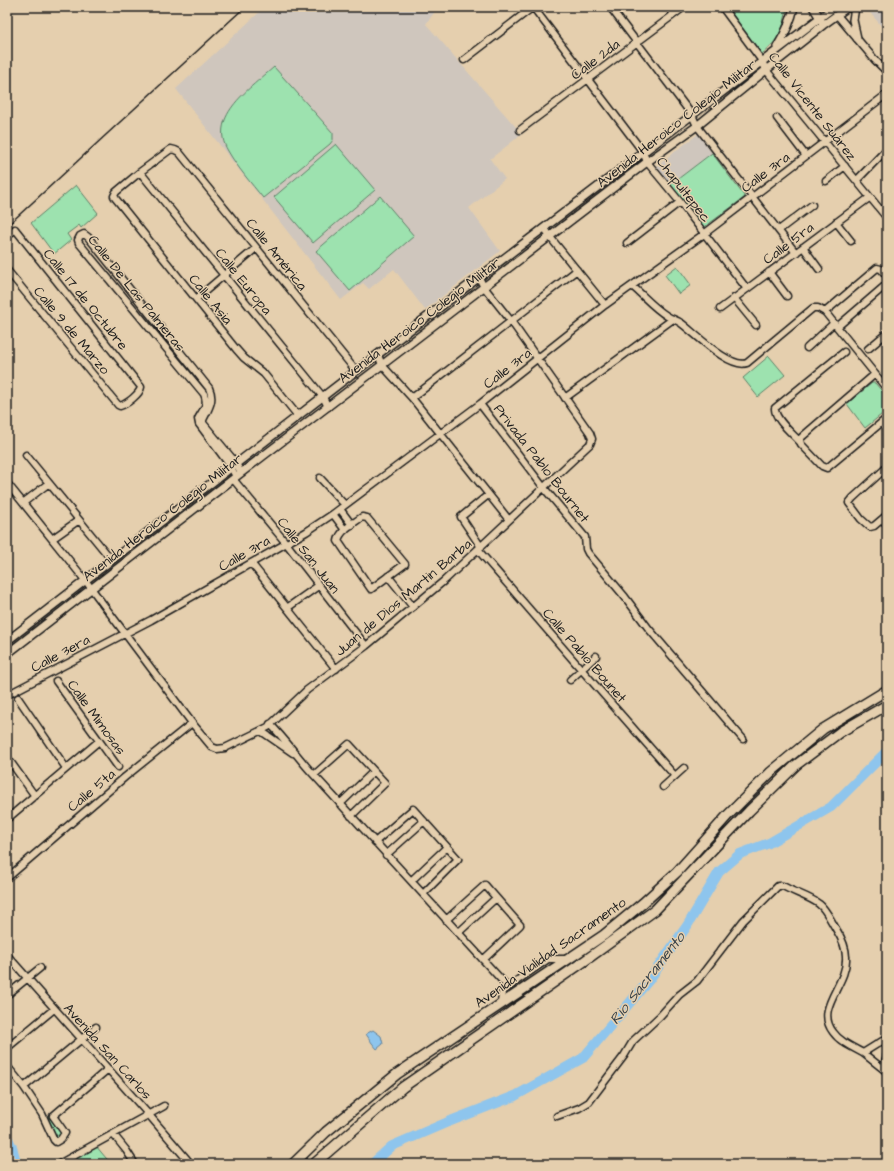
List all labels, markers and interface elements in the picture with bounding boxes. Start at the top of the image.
street label: Calle 2da [567,35,624,85]
street label: Calle Vicente Suárez [763,48,861,165]
street label: Avenida Heroico Colegio Militar [593,55,761,193]
street label: Calle 3ra [737,148,794,198]
street label: Chapultepec [651,153,715,227]
street label: Calle América [241,214,312,295]
street label: Calle 5ra [759,218,818,270]
street label: Calle De Las Palmeras [83,231,190,356]
street label: Calle Europa [210,244,276,319]
street label: Calle 17 de Octubre [38,245,133,355]
street label: Avenida Heroico Colegio Militar [335,253,505,388]
street label: Calle Asia [184,270,237,329]
street label: Calle 9 de Marzo [28,282,114,379]
street label: Calle 3ra [479,343,536,394]
street label: Privada Pablo Bournet [489,400,594,527]
street label: Avenida Heroico Colegio Militar [79,449,247,587]
street label: Calle San Juan [272,513,344,598]
street label: Calle 3ra [215,531,274,577]
street label: Juan de Dios Martin Barba [331,535,476,661]
street label: Calle Pablo Bounet [538,604,631,708]
street label: Calle 3era [27,630,93,678]
street label: Calle Mimosas [62,676,130,759]
street label: Calle 5ta [63,765,120,817]
street label: Avenida Vialidad Sacramento [471,893,631,1013]
water label: Rio Sacramento [605,927,691,1029]
street label: Avenida San Carlos [59,999,156,1104]

